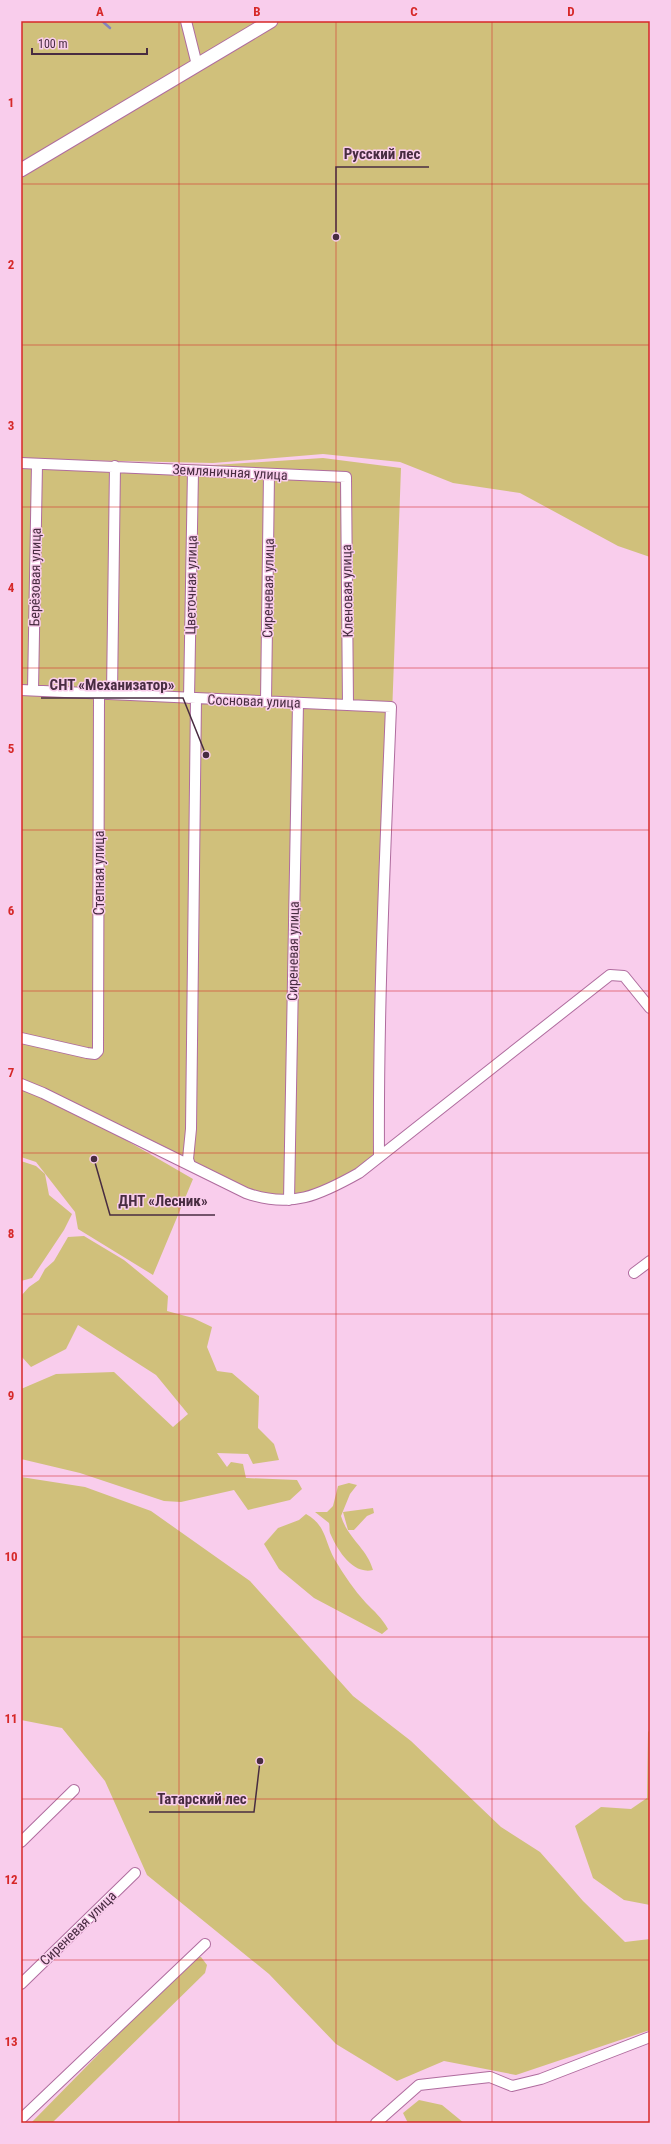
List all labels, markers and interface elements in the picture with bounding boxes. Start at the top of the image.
text: A [96,4,104,19]
text: B [253,4,261,19]
text: C [410,4,418,19]
text: D [567,4,575,19]
scale bar [32,30,147,56]
text: 100 m [38,37,68,51]
text: 1 [8,95,14,110]
callout: Русский лес [336,140,429,167]
text: Русский лес [344,145,420,163]
text: 2 [8,257,15,272]
text: 3 [8,418,14,433]
street label: Земляничная улица [172,461,288,483]
street label: Берёзовая улица [26,528,44,626]
street label: Цветочная улица [182,535,200,635]
street label: Сиреневая улица [259,538,277,638]
street label: Кленовая улица [338,544,356,638]
text: 4 [8,580,15,595]
callout: СНТ «Механизатор» [41,671,183,698]
text: СНТ «Механизатор» [50,676,175,694]
street label: Сосновая улица [207,691,301,711]
text: 5 [8,741,15,756]
street label: Степная улица [91,831,107,915]
street label: Сиреневая улица [284,901,302,1001]
text: 6 [8,903,15,918]
text: 7 [8,1065,15,1080]
callout: ДНТ «Лесник» [110,1188,215,1215]
text: ДНТ «Лесник» [118,1192,208,1210]
text: 8 [8,1226,14,1241]
text: 9 [8,1388,14,1403]
text: 10 [4,1549,18,1564]
text: 11 [4,1711,18,1726]
callout: Татарский лес [149,1785,254,1812]
text: Татарский лес [157,1790,247,1808]
text: 12 [4,1872,18,1887]
street label: Сиреневая улица [37,1888,119,1968]
text: 13 [4,2034,18,2049]

